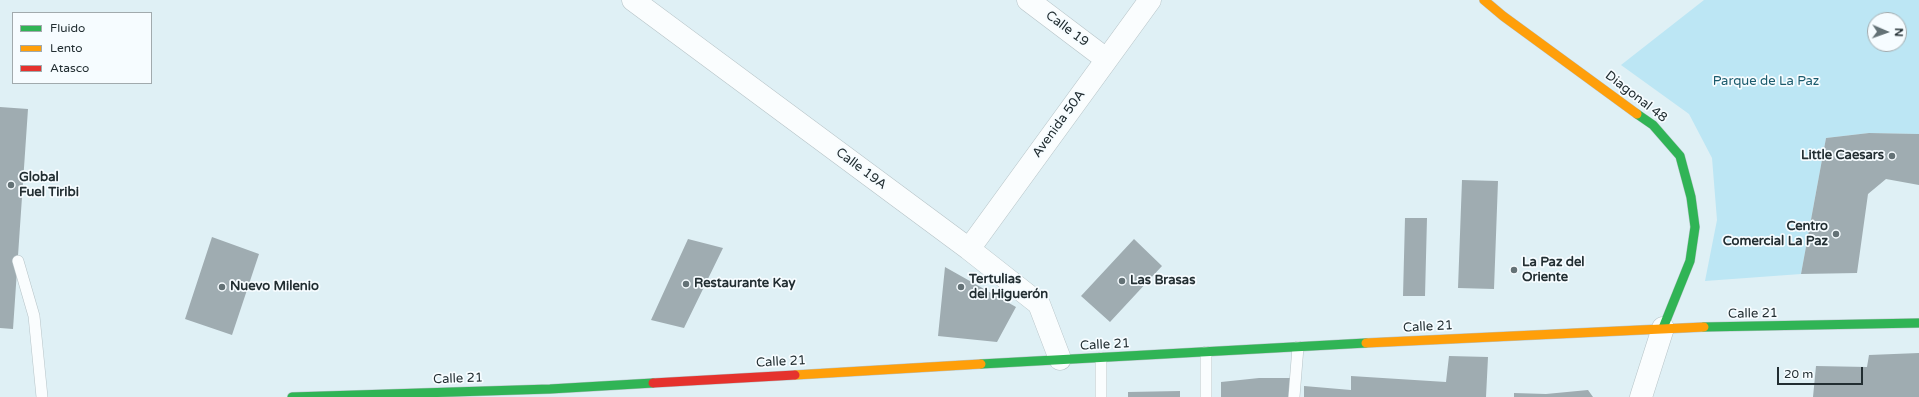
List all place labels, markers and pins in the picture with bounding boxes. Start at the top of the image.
place label: Little Caesars [1801,148,1884,164]
marker: Little Caesars [1887,151,1897,161]
place label: Global Fuel Tiribi [19,170,79,201]
marker: Global Fuel Tiribi [6,180,16,190]
place label: Centro Comercial La Paz [1723,219,1828,250]
marker: Centro Comercial La Paz [1831,229,1841,239]
place label: La Paz del Oriente [1522,255,1585,286]
marker: La Paz del Oriente [1509,265,1519,275]
place label: Tertulias del Higuerón [969,272,1048,303]
place label: Las Brasas [1130,273,1195,289]
place label: Restaurante Kay [694,276,795,292]
marker: Las Brasas [1117,276,1127,286]
place label: Nuevo Milenio [230,279,319,295]
marker: Restaurante Kay [681,279,691,289]
marker: Nuevo Milenio [217,282,227,292]
marker: Tertulias del Higuerón [956,282,966,292]

